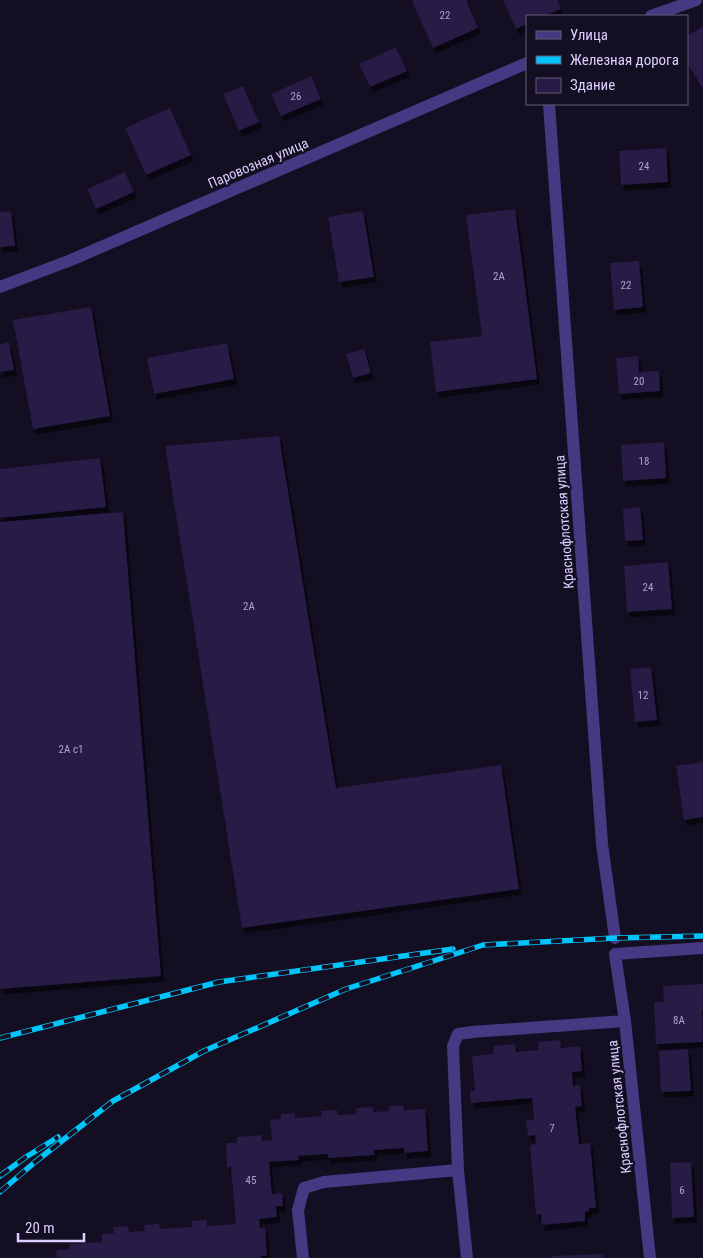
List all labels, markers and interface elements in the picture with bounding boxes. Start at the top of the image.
house number: 22 [440,9,450,22]
legend [526,15,688,105]
text: Улица [570,26,608,44]
text: Железная дорога [570,51,679,69]
text: Здание [570,76,615,94]
house number: 26 [291,90,301,103]
street label: Паровозная улица [205,135,311,191]
house number: 24 [639,160,650,173]
house number: 2А [493,270,506,283]
house number: 22 [621,279,631,292]
house number: 20 [634,375,644,388]
street label: Краснофлотская улица [551,455,577,589]
house number: 18 [639,455,649,468]
house number: 24 [643,581,654,594]
house number: 2А [243,600,256,613]
house number: 12 [638,689,648,702]
house number: 2А с1 [59,743,83,756]
house number: 8А [673,1014,686,1027]
street label: Краснофлотская улица [604,1040,634,1174]
house number: 7 [549,1122,555,1135]
house number: 45 [246,1174,256,1187]
house number: 6 [679,1184,685,1197]
scale bar [18,1210,84,1242]
text: 20 m [25,1219,55,1237]

